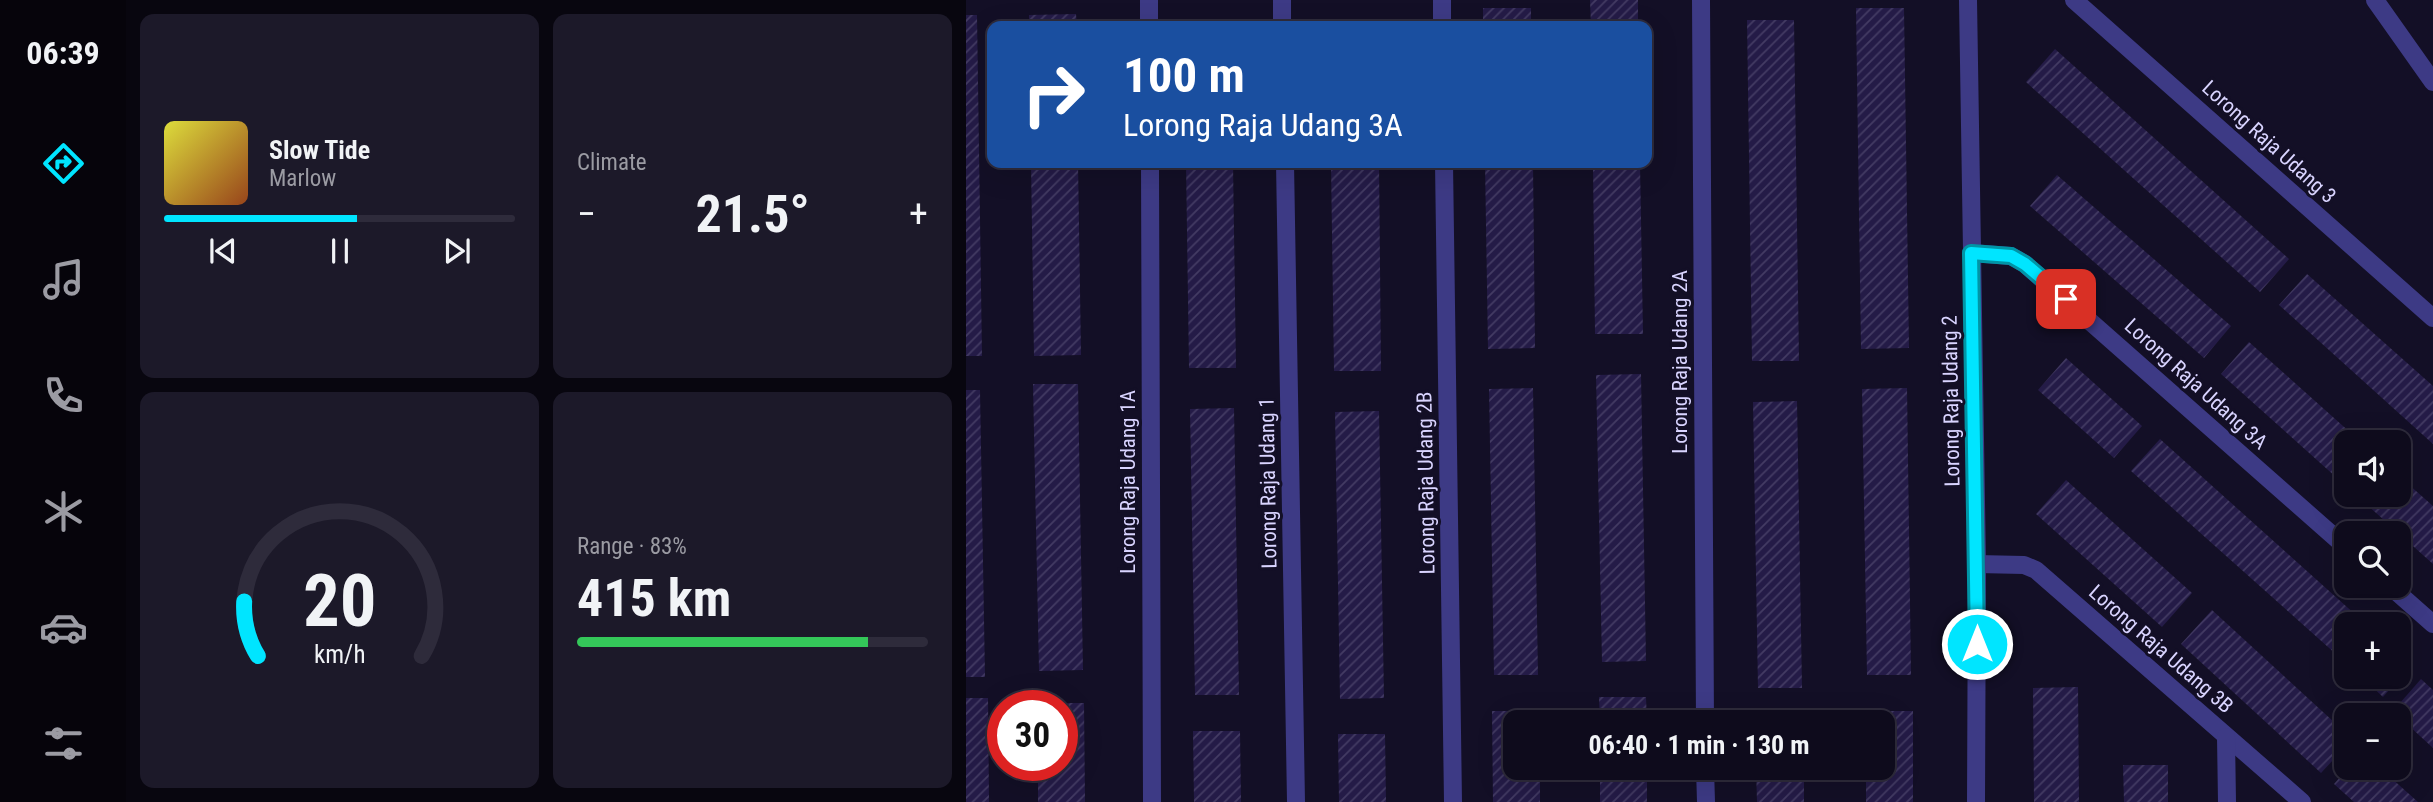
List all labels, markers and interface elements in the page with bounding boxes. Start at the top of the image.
text: 06:39 [26,34,100,72]
text: 100 m [1123,47,1245,104]
icon: right [1008,49,1099,140]
street label: Lorong Raja Udang 3 [2197,76,2341,208]
text: Lorong Raja Udang 3A [1123,106,1403,144]
text: Slow Tide [269,135,370,165]
icon: directions [39,139,88,188]
text: Climate [577,149,647,176]
text: Marlow [269,165,336,192]
text: 21.5° [695,184,810,245]
text: − [577,192,596,236]
text: + [909,192,928,236]
icon: previous [204,232,242,270]
icon: pause [321,232,359,270]
icon: next [438,232,476,270]
icon: music [39,255,88,304]
pin [2036,269,2096,329]
street label: Lorong Raja Udang 2A [1668,270,1692,454]
icon: arrive [2047,280,2085,318]
street label: Lorong Raja Udang 3A [2120,314,2272,454]
street label: Lorong Raja Udang 2 [1938,315,1964,487]
icon: phone [39,371,88,420]
street label: Lorong Raja Udang 1A [1116,390,1140,574]
street label: Lorong Raja Udang 2B [1412,391,1440,575]
street label: Lorong Raja Udang 1 [1255,397,1281,569]
map controls [2334,430,2411,780]
button: sound [2334,430,2411,507]
icon: climate [39,487,88,536]
button: search [2334,521,2411,598]
text: Range · 83% [577,533,687,560]
text: 20 [303,558,376,644]
text: 415 km [577,568,731,629]
street label: Lorong Raja Udang 3B [2084,580,2238,718]
icon: car [39,603,88,652]
position arrow [1940,607,2014,681]
button: + [2334,612,2411,689]
text: km/h [314,640,365,669]
speed limit sign: 30 [987,690,1078,781]
button: − [2334,703,2411,780]
icon: filters [39,719,88,768]
text: 06:40 · 1 min · 130 m [1589,730,1809,760]

